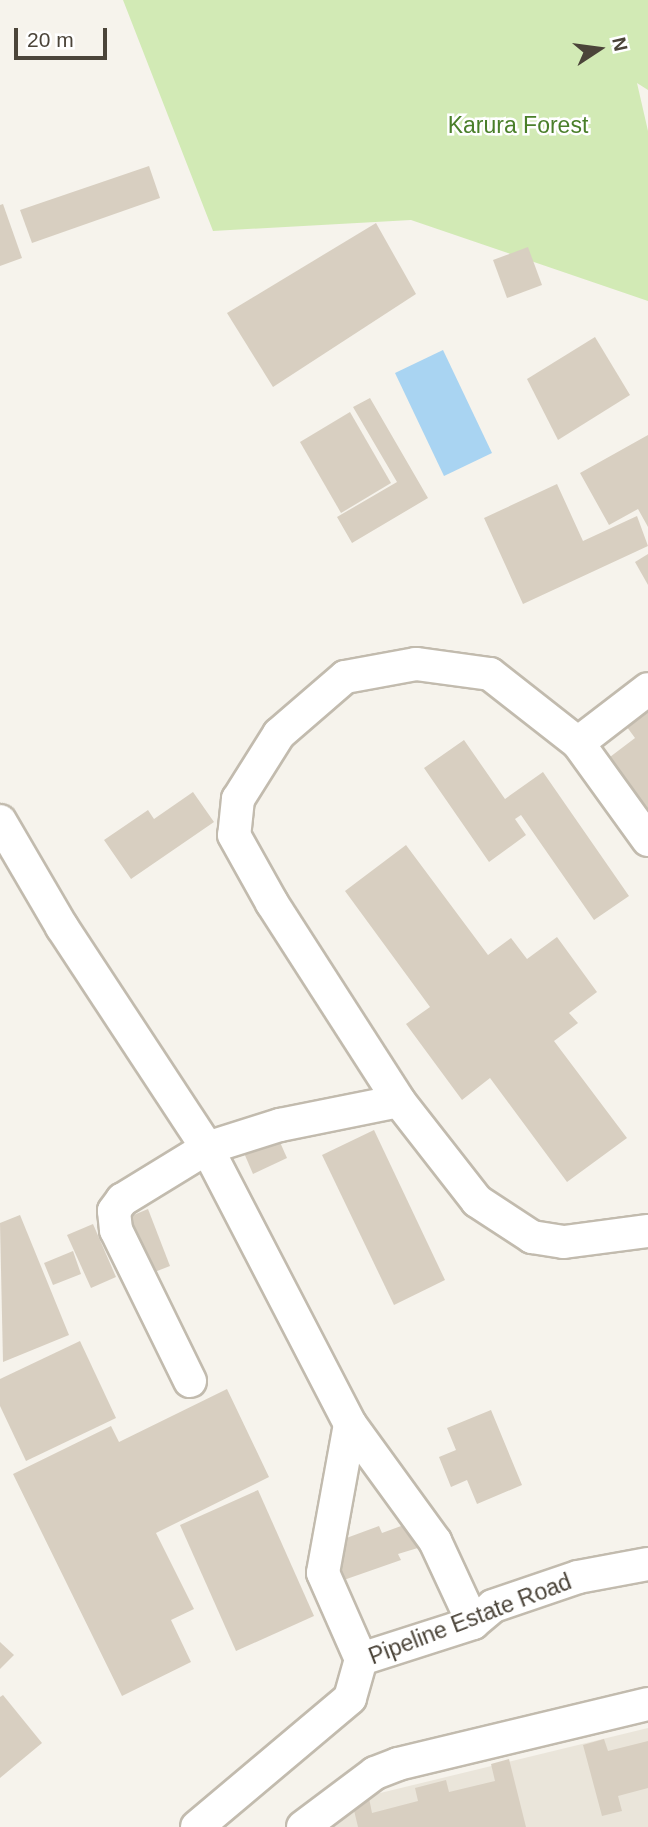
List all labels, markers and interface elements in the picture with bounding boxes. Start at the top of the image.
scale bar [18,14,110,58]
north arrow [564,14,634,84]
text: 20 m [27,28,74,51]
text: N [608,35,632,53]
park label: Karura Forest [448,111,588,139]
street label: Pipeline Estate Road [365,1568,575,1670]

